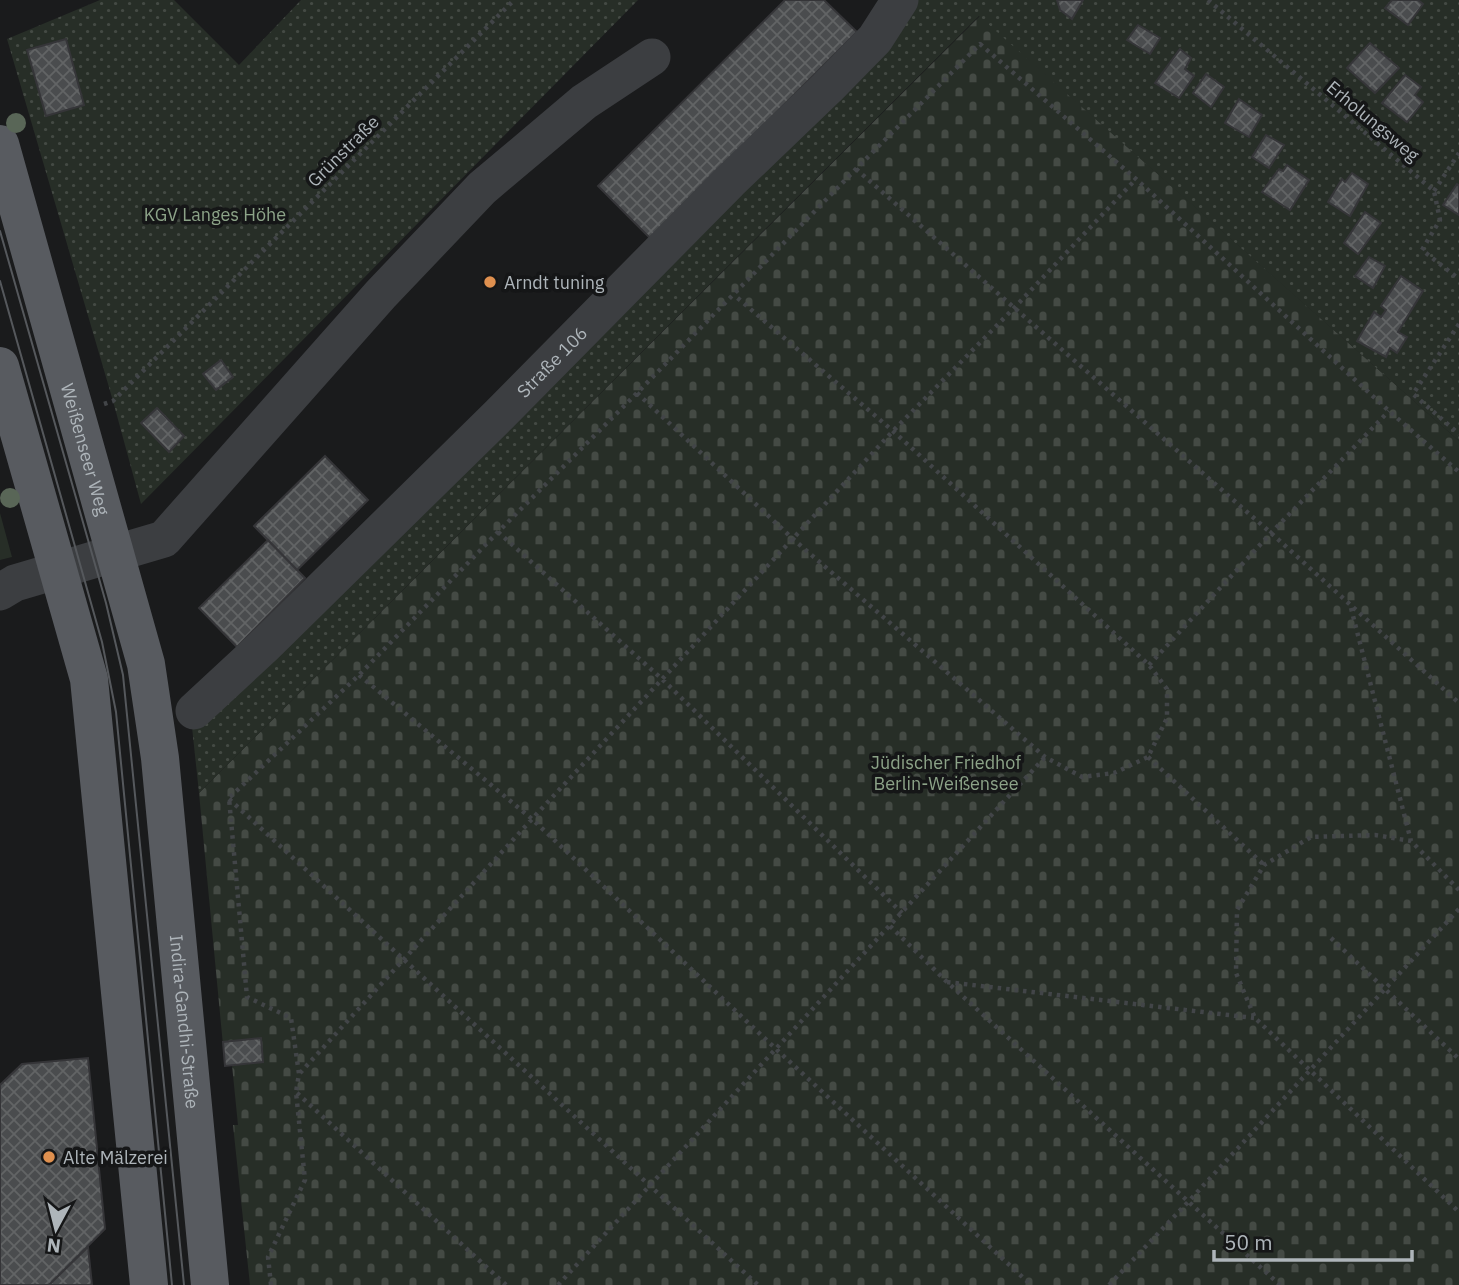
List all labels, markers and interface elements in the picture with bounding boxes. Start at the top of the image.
street label: Erholungsweg [1322,76,1424,167]
street label: Grünstraße [302,110,384,192]
park label: KGV Langes Höhe [144,203,286,226]
place label: Arndt tuning [504,271,605,294]
marker: Arndt tuning [482,274,498,290]
street label: Straße 106 [511,321,592,402]
street label: Weißenseer Weg [56,380,115,518]
park label: Jüdischer Friedhof Berlin-Weißensee [871,751,1021,795]
street label: Indira-Gandhi-Straße [165,934,205,1110]
place label: Alte Mälzerei [63,1146,168,1169]
marker: Alte Mälzerei [41,1149,57,1165]
north arrow [21,1194,91,1264]
scale bar [1214,1218,1412,1262]
text: 50 m [1224,1228,1273,1256]
text: N [46,1233,62,1259]

